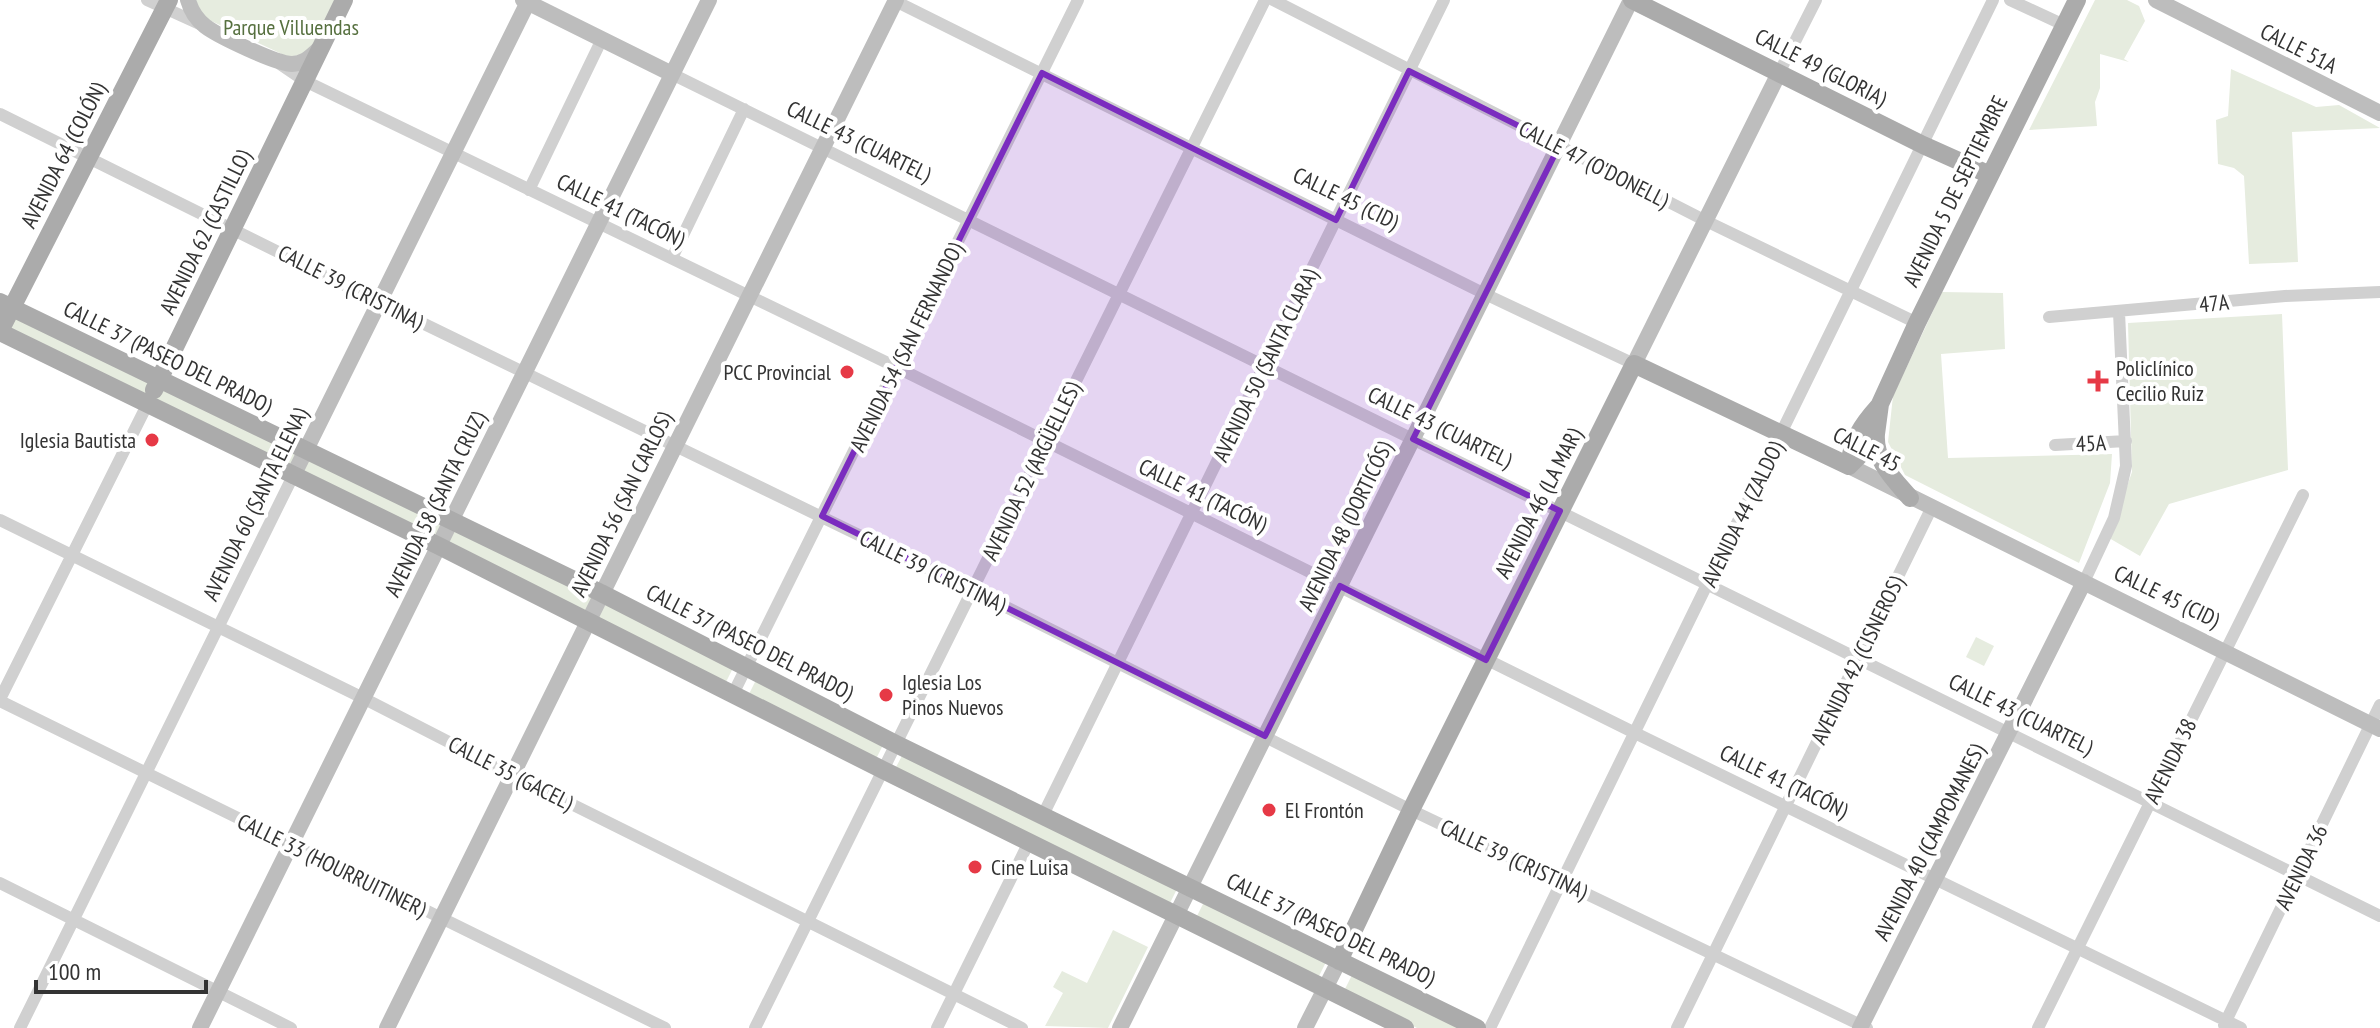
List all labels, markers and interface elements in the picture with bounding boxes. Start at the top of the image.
park label: Parque Villuendas [223,13,359,41]
street label: CALLE 51A [2256,17,2343,79]
street label: CALLE 49 (GLORIA) [1751,22,1892,113]
street label: AVENIDA 64 (COLÓN) [14,77,112,233]
street label: AVENIDA 5 DE SEPTIEMBRE [1897,91,2013,291]
street label: CALLE 43 (CUARTEL) [782,94,936,188]
street label: CALLE 47 (O'DONELL) [1514,114,1674,214]
street label: AVENIDA 62 (CASTILLO) [153,144,257,319]
street label: CALLE 45 (CID) [1289,160,1404,236]
street label: CALLE 41 (TACÓN) [552,167,690,253]
street label: AVENIDA 54 (SAN FERNANDO) [843,237,969,456]
street label: CALLE 39 (CRISTINA) [274,238,429,336]
street label: AVENIDA 50 (SANTA CLARA) [1206,263,1324,466]
street label: 47A [2198,287,2231,318]
street label: CALLE 37 (PASEO DEL PRADO) [59,294,278,420]
place label: Policlínico Cecilio Ruiz [2116,354,2204,407]
place label: PCC Provincial [724,358,832,386]
marker: PCC Provincial [838,363,856,381]
marker: Policlínico Cecilio Ruiz [2087,370,2109,392]
street label: AVENIDA 52 (ARGÜELLES) [976,376,1087,565]
street label: CALLE 43 (CUARTEL) [1363,380,1517,474]
street label: AVENIDA 60 (SANTA ELENA) [196,402,314,605]
street label: AVENIDA 58 (SANTA CRUZ) [378,406,492,601]
street label: AVENIDA 56 (SAN CARLOS) [564,406,678,601]
street label: CALLE 45 [1829,420,1905,478]
street label: AVENIDA 46 (LA MAR) [1488,422,1588,583]
place label: Iglesia Bautista [20,426,136,454]
street label: 45A [2075,428,2107,458]
marker: Iglesia Bautista [143,431,161,449]
street label: AVENIDA 48 (DORTICÓS) [1292,436,1399,615]
street label: AVENIDA 44 (ZALDO) [1695,436,1790,591]
street label: CALLE 41 (TACÓN) [1134,452,1272,538]
street label: CALLE 39 (CRISTINA) [855,523,1012,619]
street label: CALLE 45 (CID) [2110,558,2225,634]
street label: AVENIDA 42 (CISNEROS) [1804,571,1910,749]
street label: CALLE 37 (PASEO DEL PRADO) [642,578,859,707]
street label: CALLE 43 (CUARTEL) [1944,667,2098,761]
place label: Iglesia Los Pinos Nuevos [902,668,1004,721]
marker: Iglesia Los Pinos Nuevos [877,686,895,704]
street label: AVENIDA 38 [2137,714,2203,808]
street label: CALLE 35 (GACEL) [444,730,579,817]
street label: CALLE 41 (TACÓN) [1715,738,1853,824]
street label: AVENIDA 40 (CAMPOMANES) [1867,738,1991,945]
place label: El Frontón [1285,796,1364,824]
marker: El Frontón [1260,801,1278,819]
street label: CALLE 33 (HOURRUITINER) [233,807,432,923]
street label: CALLE 39 (CRISTINA) [1436,813,1593,906]
street label: AVENIDA 36 [2268,820,2334,914]
place label: Cine Luisa [991,853,1069,881]
marker: Cine Luisa [966,858,984,876]
street label: CALLE 37 (PASEO DEL PRADO) [1222,866,1441,992]
scale bar [36,944,206,994]
text: 100 m [48,956,101,987]

